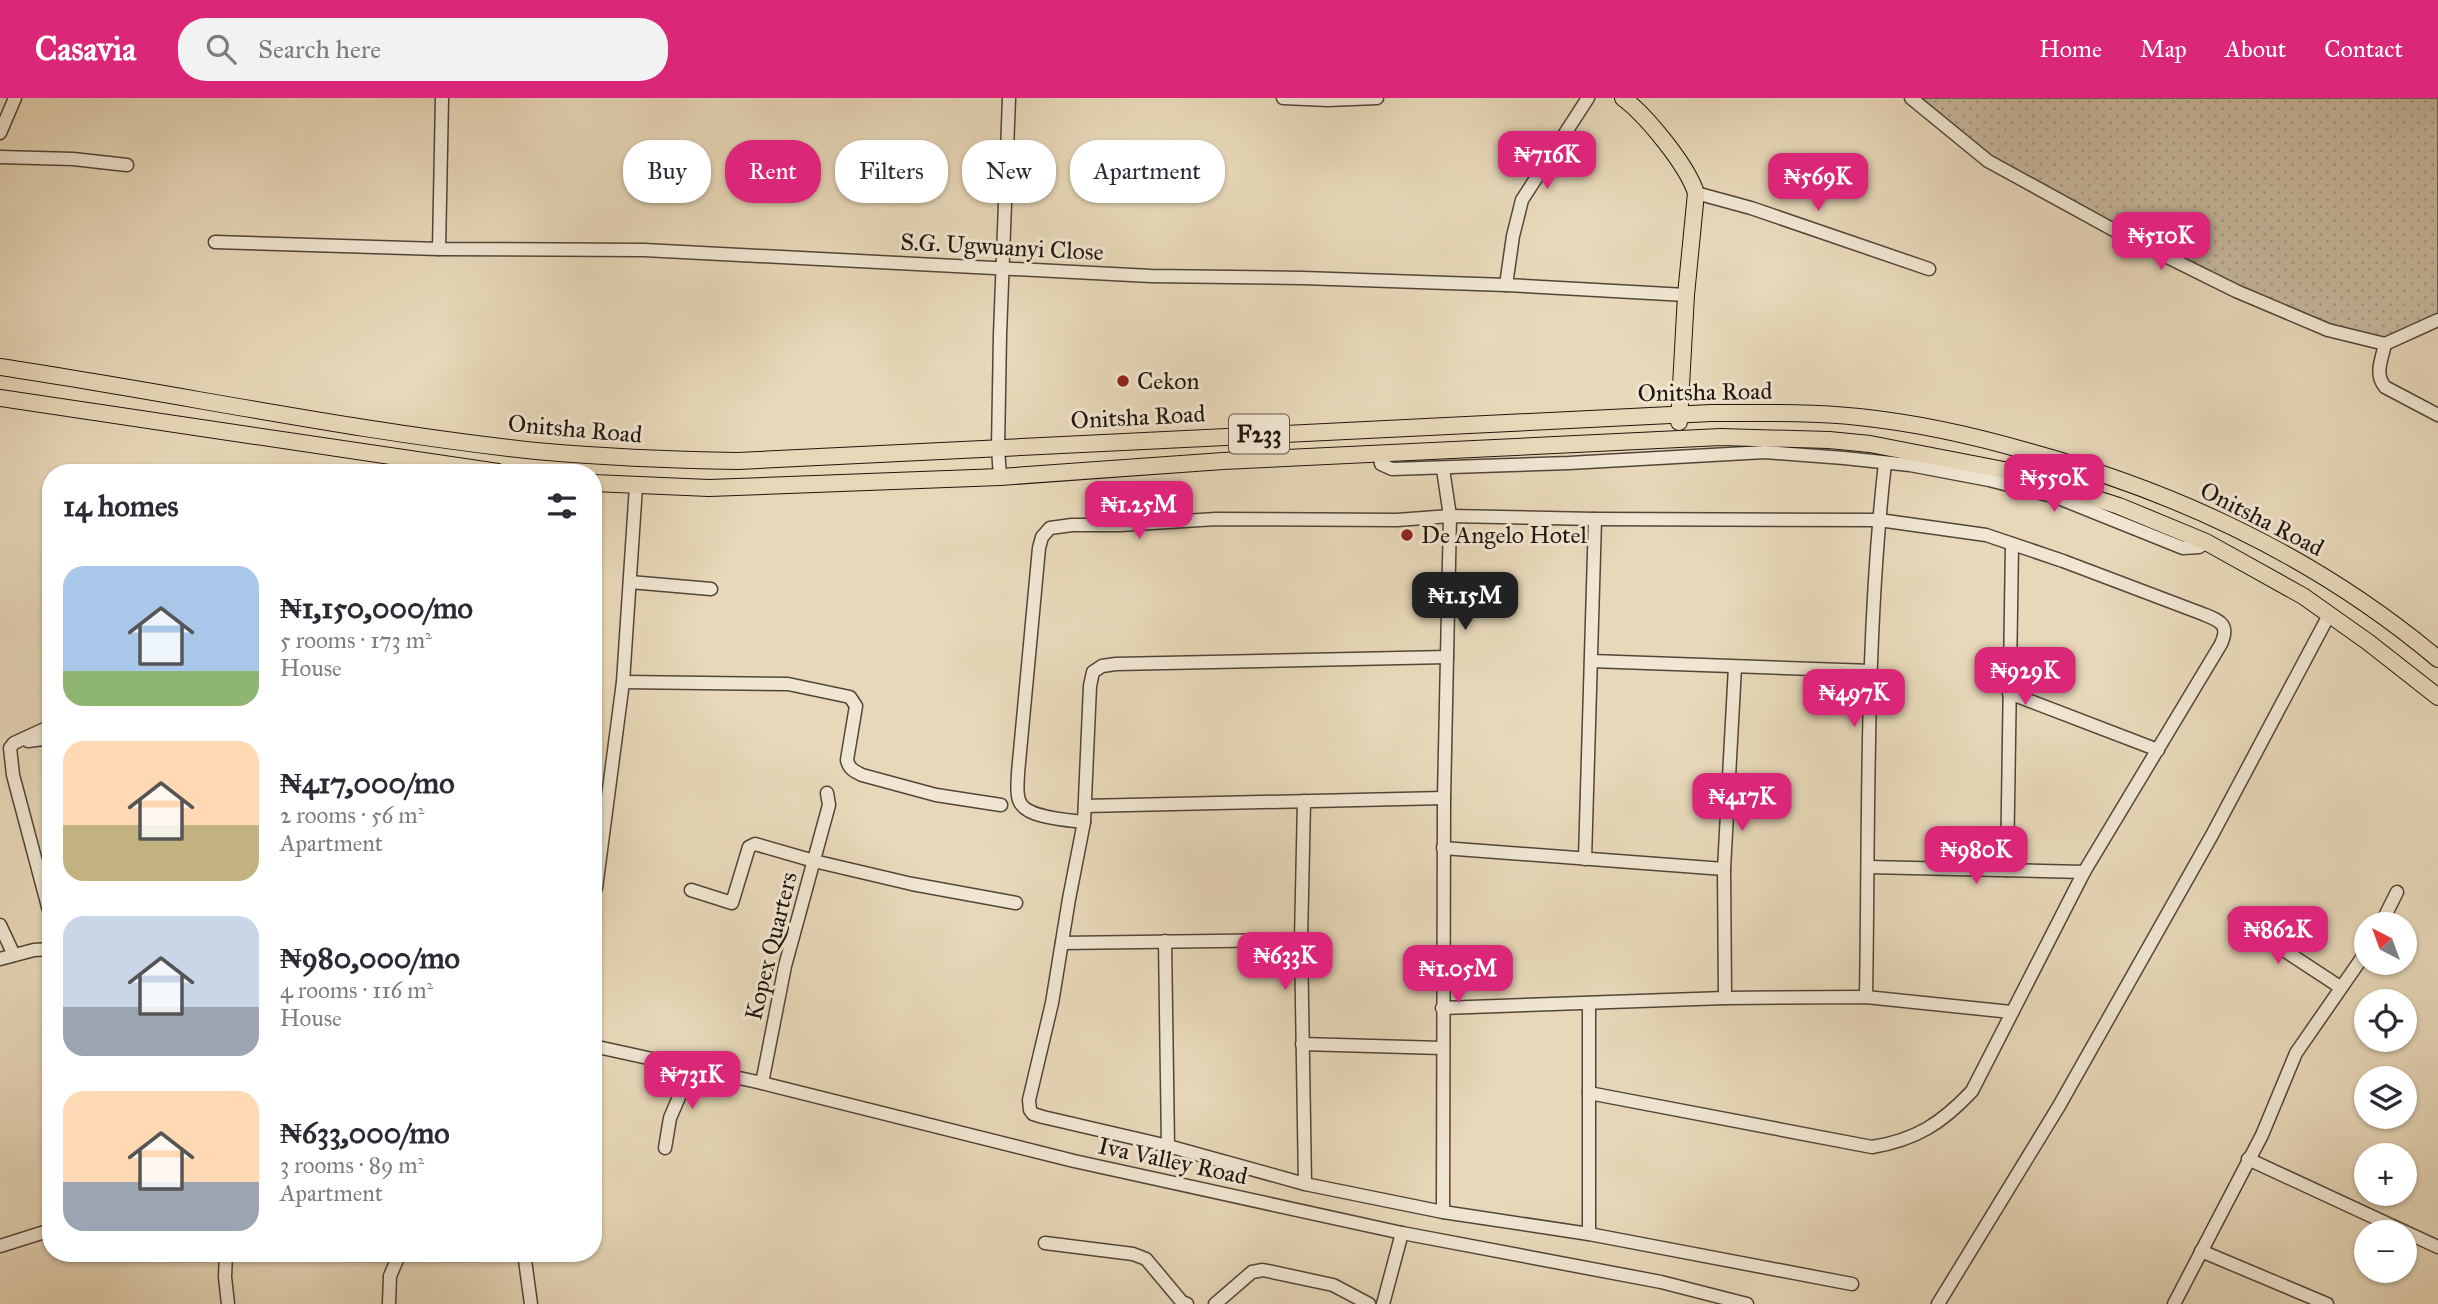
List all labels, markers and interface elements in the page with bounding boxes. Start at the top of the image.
search box [178,18,668,81]
text: Casavia [35,29,136,69]
icon: search [202,30,240,68]
text: Search here [258,33,381,65]
text: Home [2039,34,2102,64]
text: Map [2140,34,2187,64]
text: About [2225,34,2286,64]
text: Contact [2324,34,2403,64]
pin: ₦716K [1498,132,1596,191]
chip: Buy [623,140,711,203]
chip: Rent [725,140,821,203]
chip: Filters [835,140,948,203]
chip: New [962,140,1056,203]
chip: Apartment [1070,140,1225,203]
text: ₦716K [1514,140,1580,168]
pin: ₦569K [1769,153,1867,213]
text: ₦569K [1784,162,1852,190]
pin: ₦510K [2112,212,2210,272]
text: ₦510K [2128,221,2194,249]
street label: S.G. Ugwuanyi Close [900,227,1104,267]
place label: Cekon [1137,366,1199,396]
marker: Cekon [1115,373,1131,389]
street label: Onitsha Road [1637,376,1773,408]
street label: Onitsha Road [1070,398,1206,436]
street label: Onitsha Road [507,408,643,450]
road number: F233 [1229,414,1289,454]
pin: ₦550K [2005,454,2103,514]
text: ₦550K [2020,463,2088,491]
street label: Onitsha Road [2195,475,2329,563]
pin: ₦1.25M [1082,482,1196,541]
icon: filters [543,487,581,525]
text: 14 homes [63,488,178,524]
text: ₦1.25M [1101,490,1177,518]
place label: De Angelo Hotel [1421,520,1588,550]
marker: De Angelo Hotel [1399,527,1415,543]
pin: ₦1.15M [1408,573,1522,632]
text: ₦1.15M [1428,581,1502,609]
text: ₦1,150,000/mo [280,590,473,626]
icon: home [119,594,203,678]
text: 5 rooms · 173 m² [280,626,432,654]
pin: ₦929K [1976,648,2074,707]
text: House [280,654,342,682]
text: ₦929K [1991,656,2059,684]
pin: ₦497K [1805,670,1903,729]
text: ₦497K [1819,678,1889,706]
text: ₦417,000/mo [280,765,455,801]
icon: home [119,769,203,853]
pin: ₦417K [1693,774,1791,833]
text: ₦417K [1708,782,1776,810]
text: 2 rooms · 56 m² [280,801,424,829]
pin: ₦980K [1927,826,2025,886]
text: Apartment [280,829,383,857]
text: ₦980K [1941,835,2011,863]
street label: Kopex Quarters [738,869,804,1023]
pin: ₦862K [2229,906,2327,966]
north arrow [2354,912,2417,975]
map controls [2354,912,2417,1283]
text: ₦862K [2244,915,2312,943]
pin: ₦633K [1236,932,1334,992]
text: ₦980,000/mo [280,940,460,976]
text: ₦633K [1253,941,1317,969]
icon: home [119,944,203,1028]
pin: ₦1.05M [1401,946,1515,1005]
text: ₦1.05M [1419,954,1497,982]
text: 4 rooms · 116 m² [280,976,433,1004]
button: locate [2354,989,2417,1052]
text: House [280,1004,342,1032]
pin: ₦731K [643,1052,741,1111]
text: ₦731K [660,1060,724,1088]
button: layers [2354,1066,2417,1129]
text: ₦633,000/mo [280,1115,450,1151]
icon: home [119,1119,203,1203]
street label: Iva Valley Road [1096,1131,1250,1191]
button: + [2354,1143,2417,1206]
text: 3 rooms · 89 m² [280,1151,424,1179]
text: Apartment [280,1179,383,1207]
button: − [2354,1220,2417,1283]

